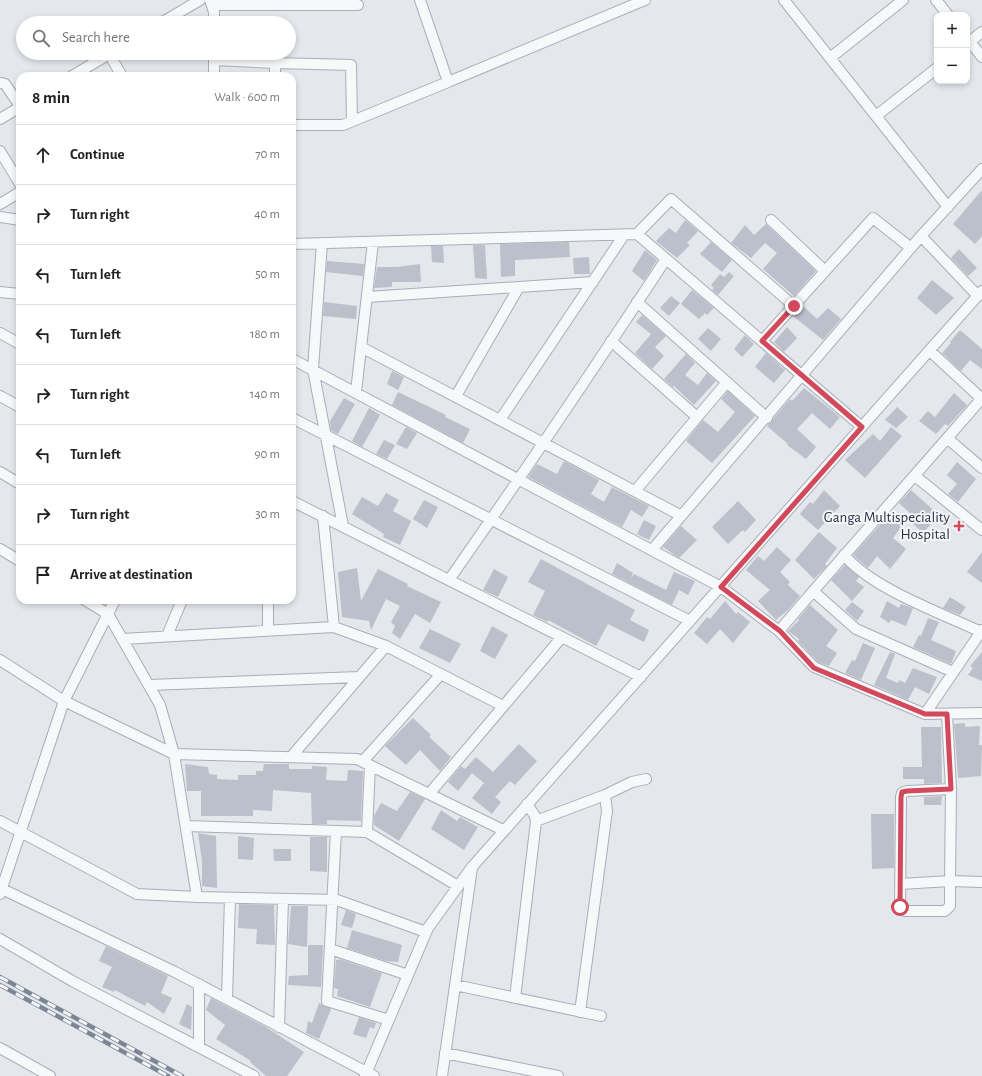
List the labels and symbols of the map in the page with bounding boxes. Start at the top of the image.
route end [785,297,803,315]
place label: Ganga Multispeciality Hospital [824,510,951,542]
marker: Ganga Multispeciality Hospital [953,520,965,532]
route start [891,898,909,916]

